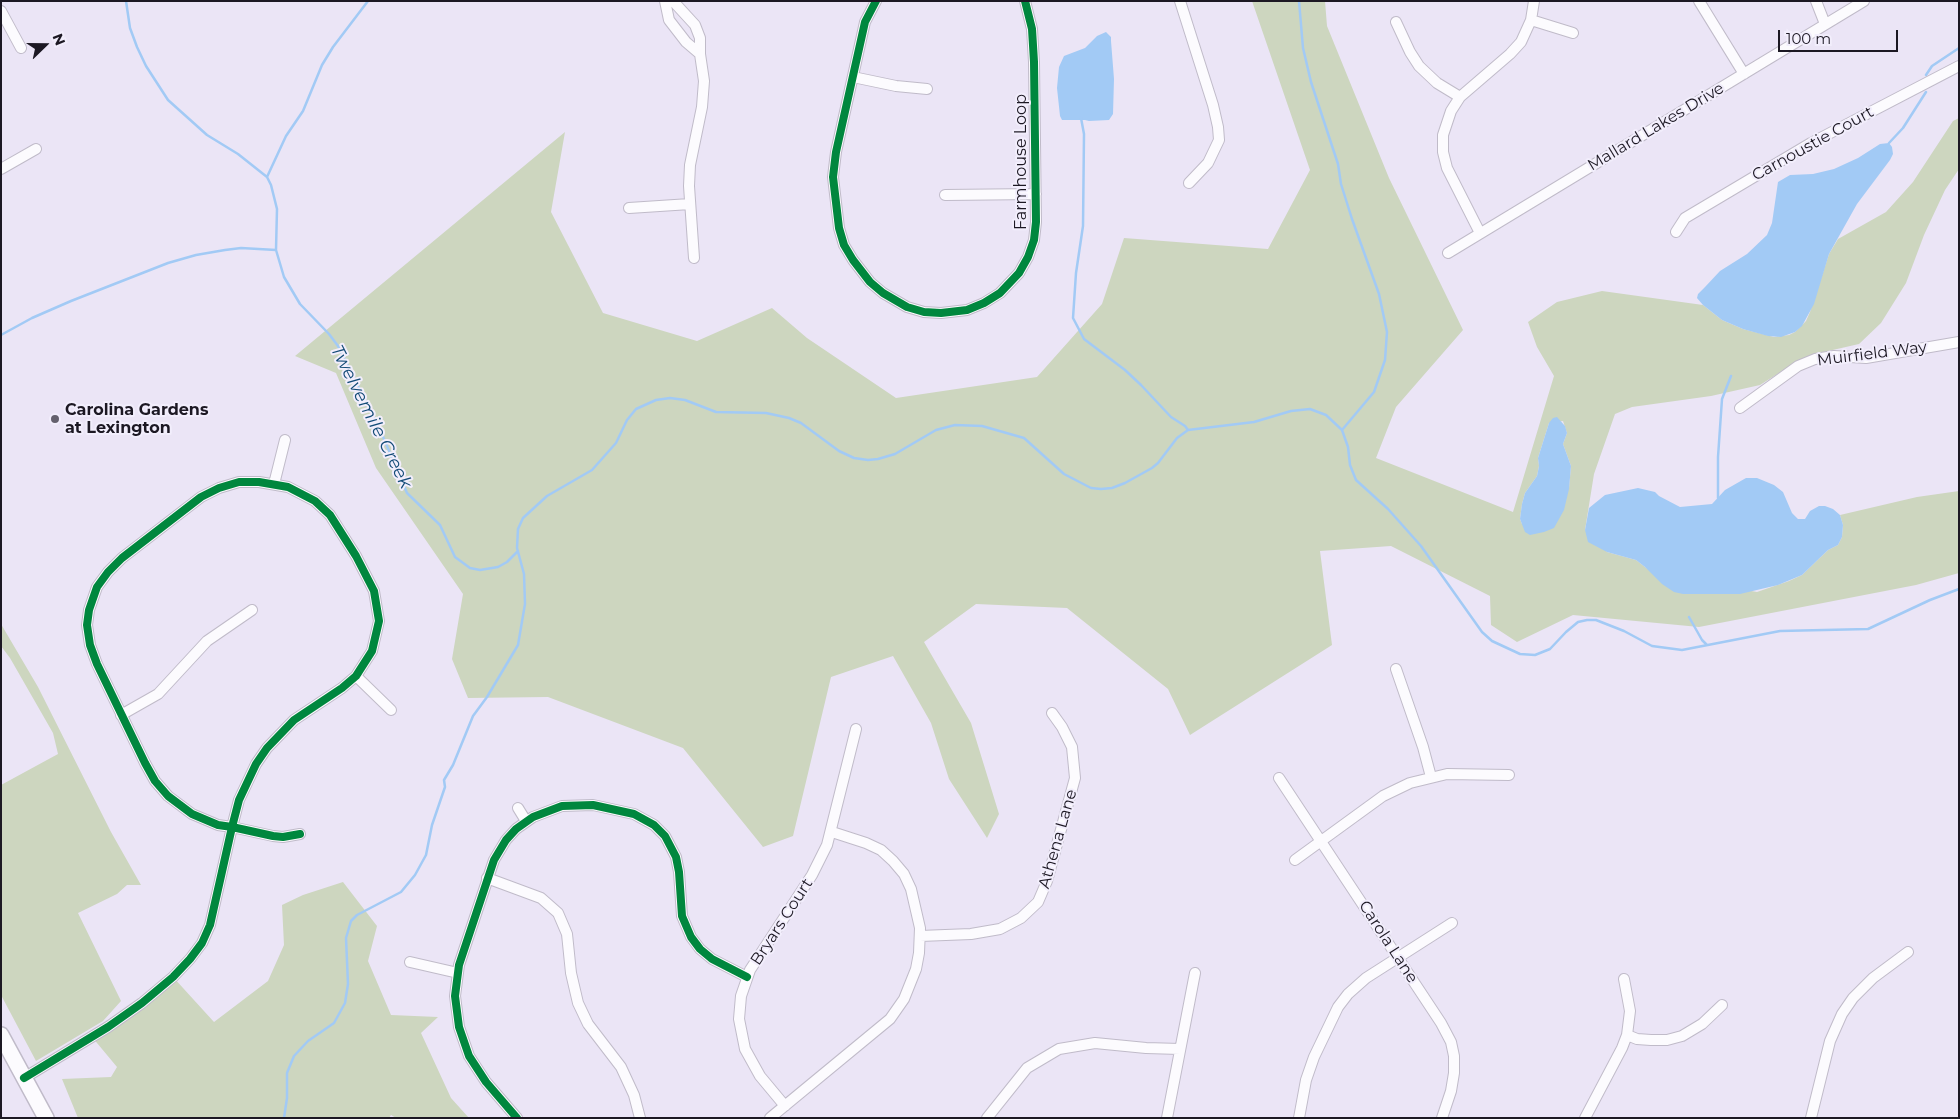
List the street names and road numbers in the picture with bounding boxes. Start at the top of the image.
street label: Mallard Lakes Drive [1584,79,1728,175]
street label: Farmhouse Loop [1011,94,1031,230]
street label: Carnoustie Court [1749,103,1877,185]
street label: Muirfield Way [1816,338,1928,370]
street label: Athena Lane [1035,787,1081,891]
street label: Bryars Court [747,875,817,969]
street label: Carola Lane [1354,897,1422,987]

